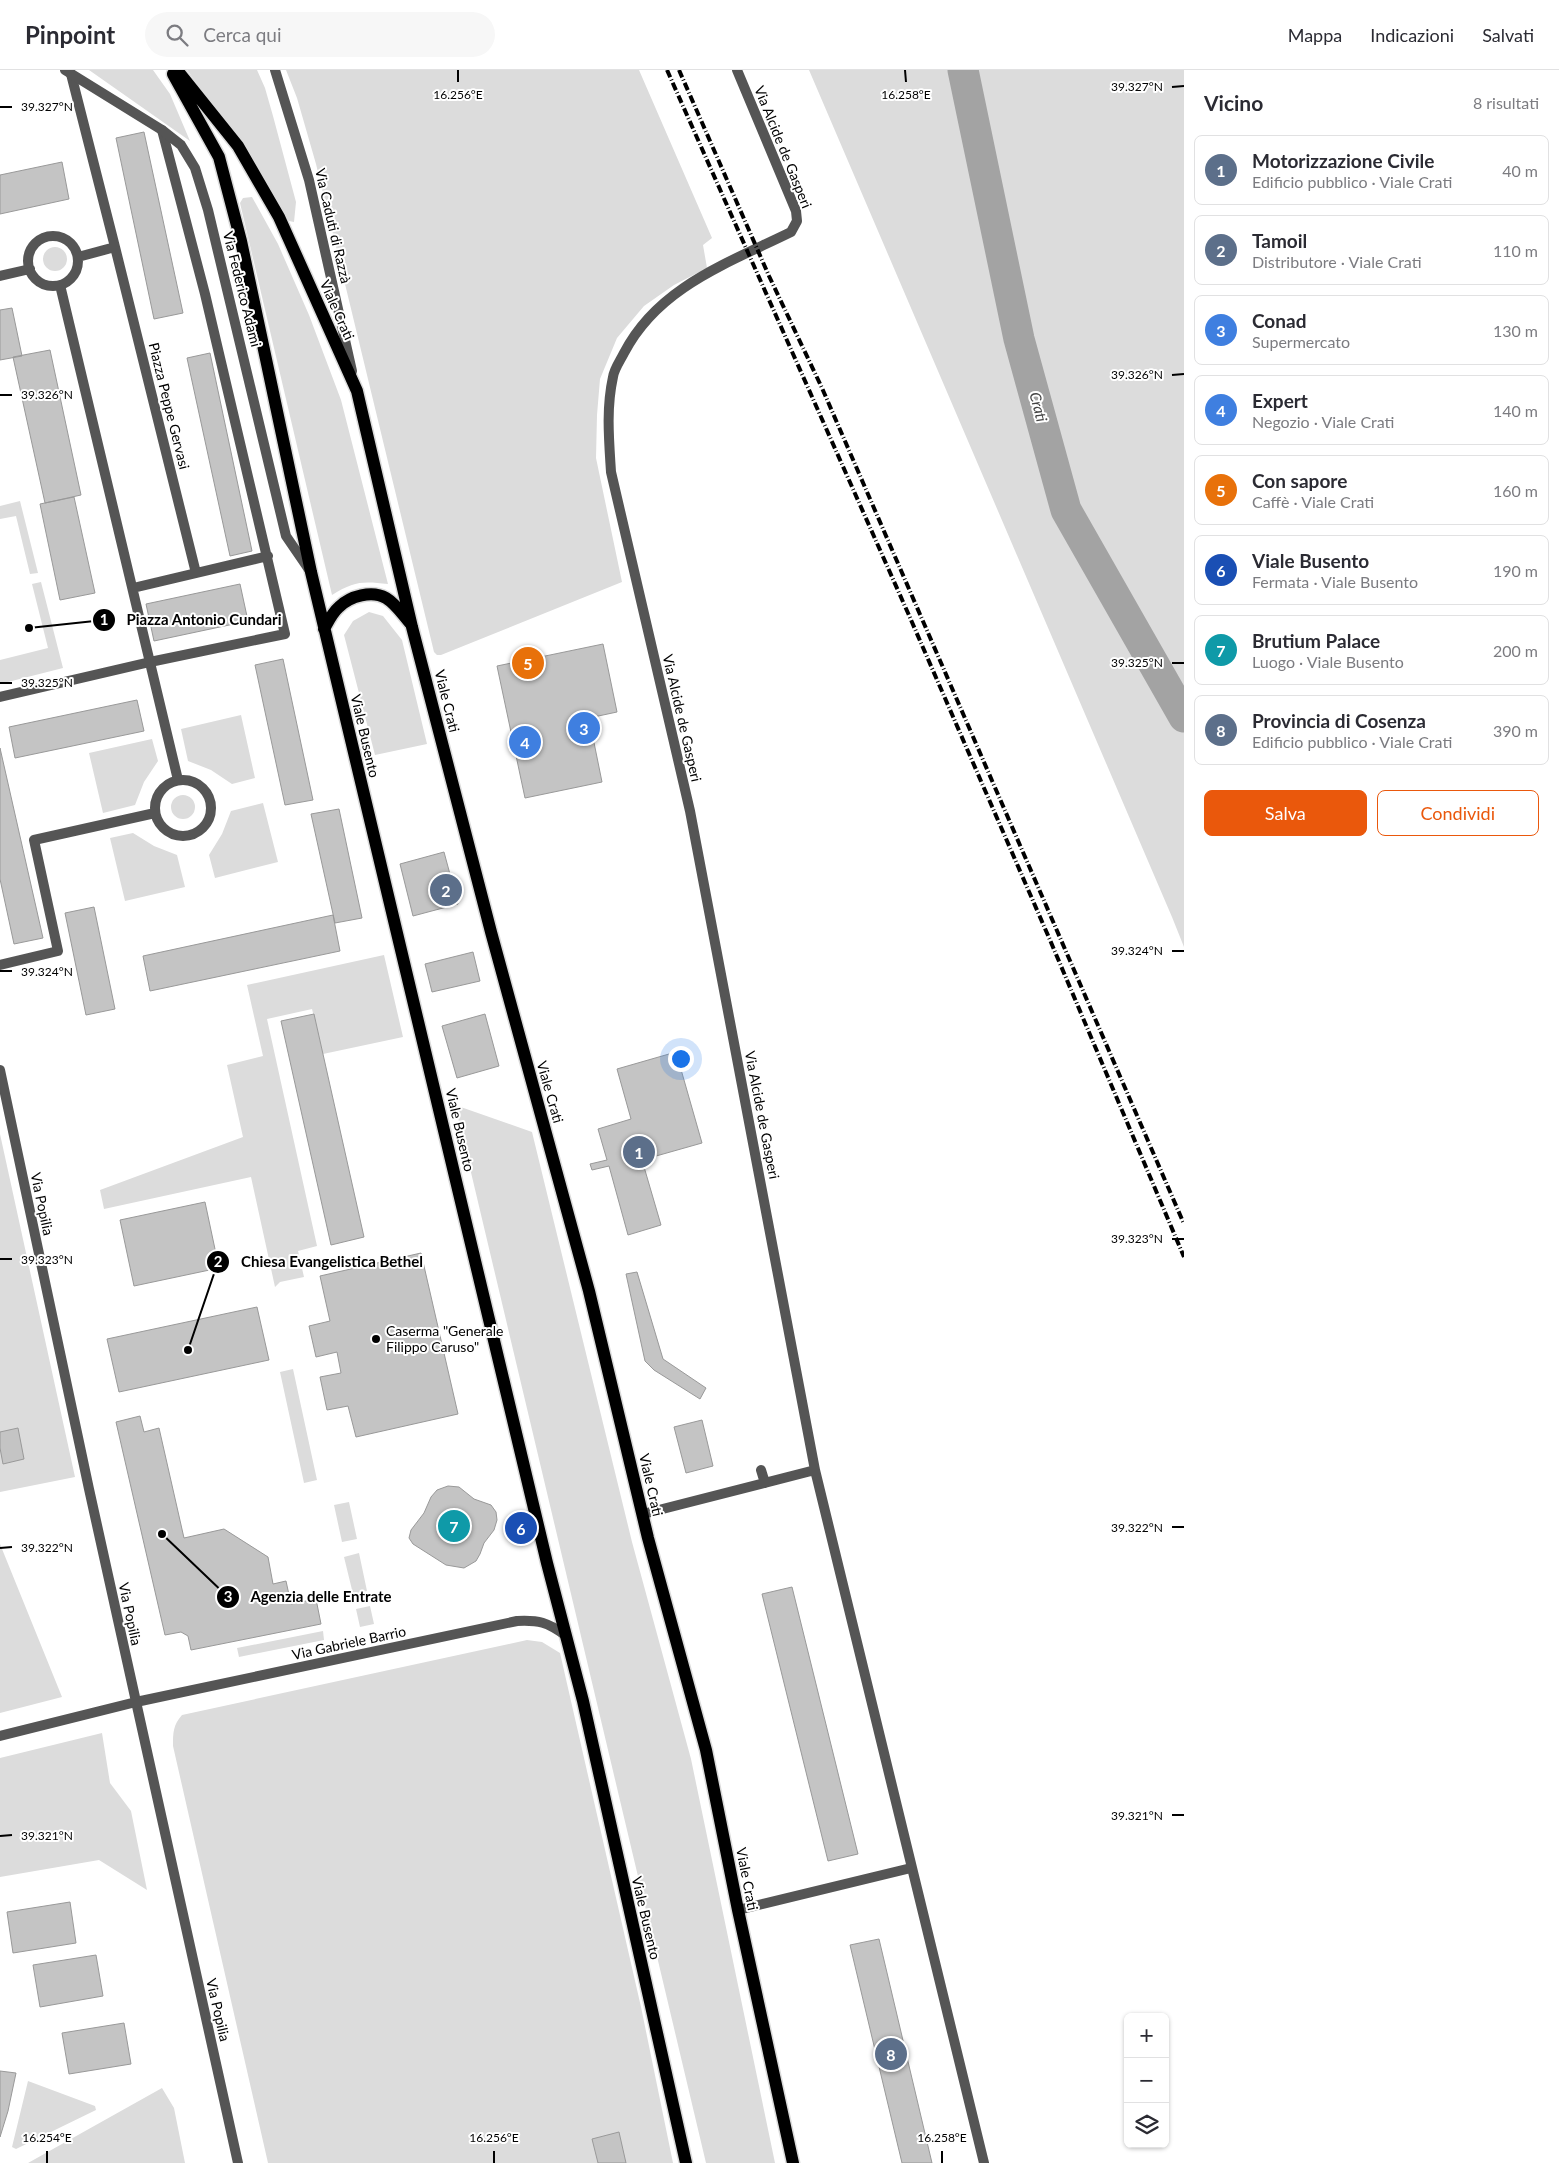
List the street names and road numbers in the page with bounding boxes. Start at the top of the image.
street label: Via Alcide de Gasperi [751,83,816,210]
street label: Via Caduti di Razzà [312,167,355,285]
street label: Via Federico Adami [220,229,265,348]
street label: Viale Crati [317,277,358,342]
street label: Piazza Peppe Gervasi [146,341,193,471]
street label: Via Alcide de Gasperi [660,653,705,783]
street label: Viale Crati [432,668,463,734]
street label: Viale Busento [348,693,383,779]
street label: Via Alcide de Gasperi [742,1049,783,1180]
street label: Viale Crati [534,1059,567,1125]
street label: Viale Busento [443,1087,478,1173]
street label: Via Popilia [28,1171,57,1237]
street label: Viale Crati [636,1452,667,1518]
street label: Via Popilia [116,1581,145,1647]
street label: Via Gabriele Barrio [290,1622,407,1663]
street label: Viale Crati [733,1846,762,1912]
street label: Viale Busento [629,1875,664,1961]
street label: Via Popilia [203,1977,234,2043]

